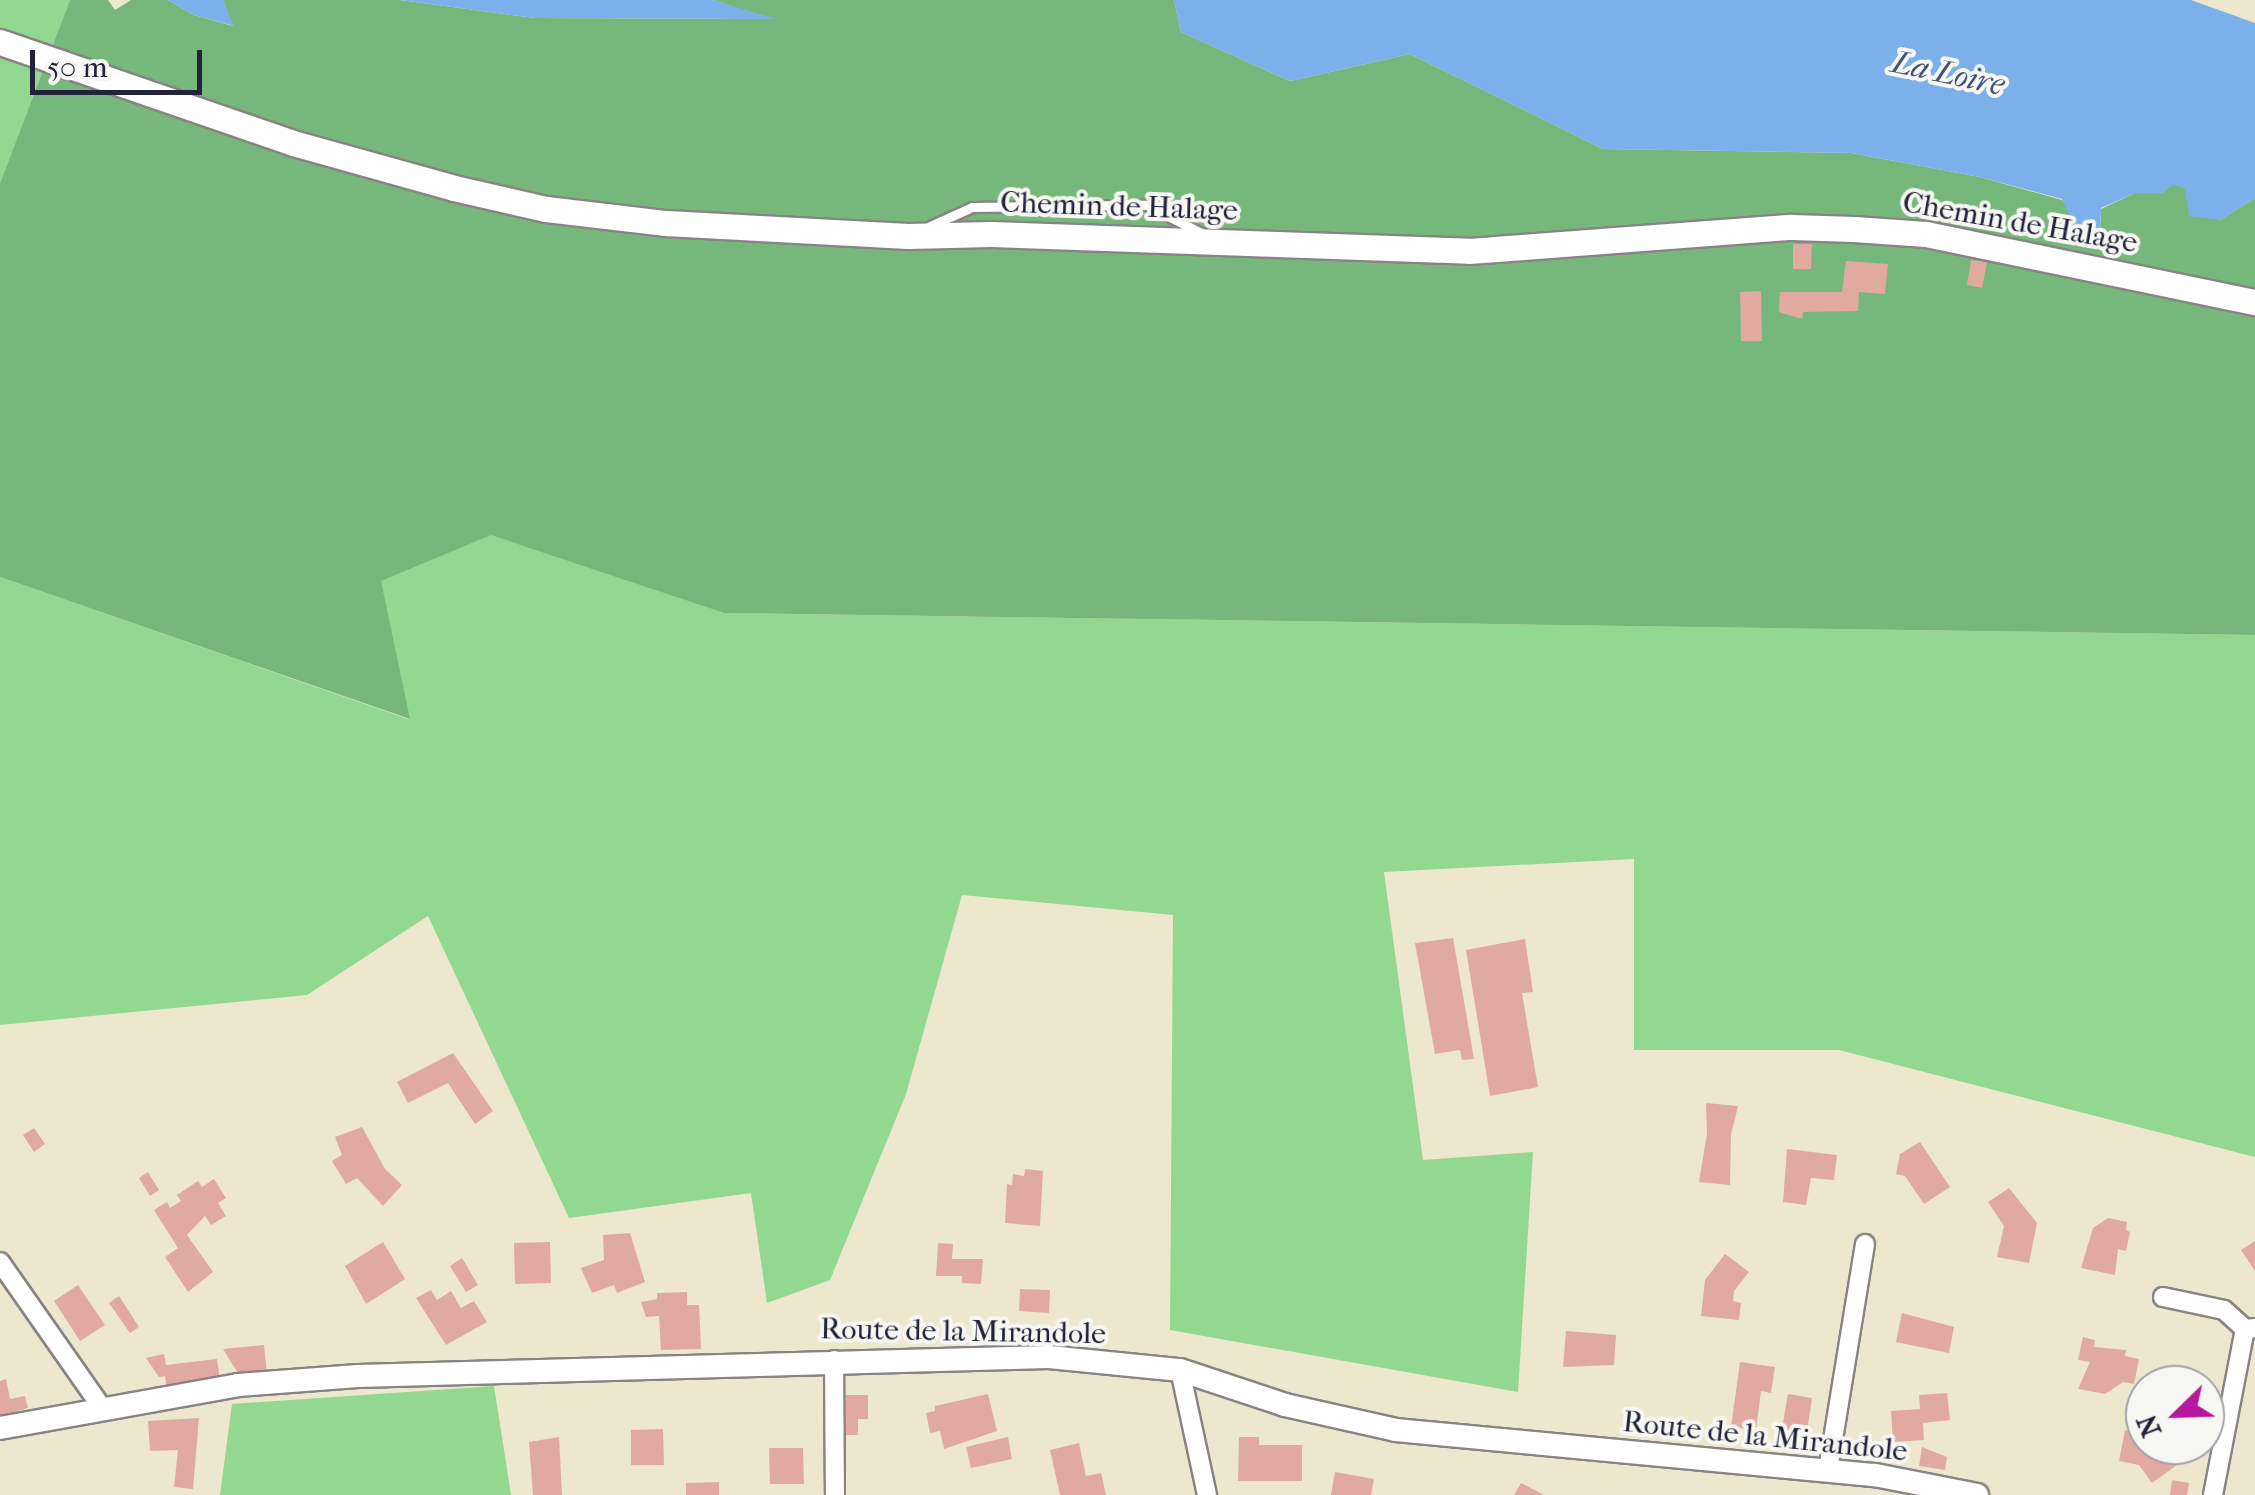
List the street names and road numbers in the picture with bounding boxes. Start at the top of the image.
street label: Chemin de Halage [1000,185,1238,229]
street label: Chemin de Halage [1900,185,2140,261]
street label: Route de la Mirandole [820,1312,1106,1352]
street label: Route de la Mirandole [1621,1404,1909,1470]

